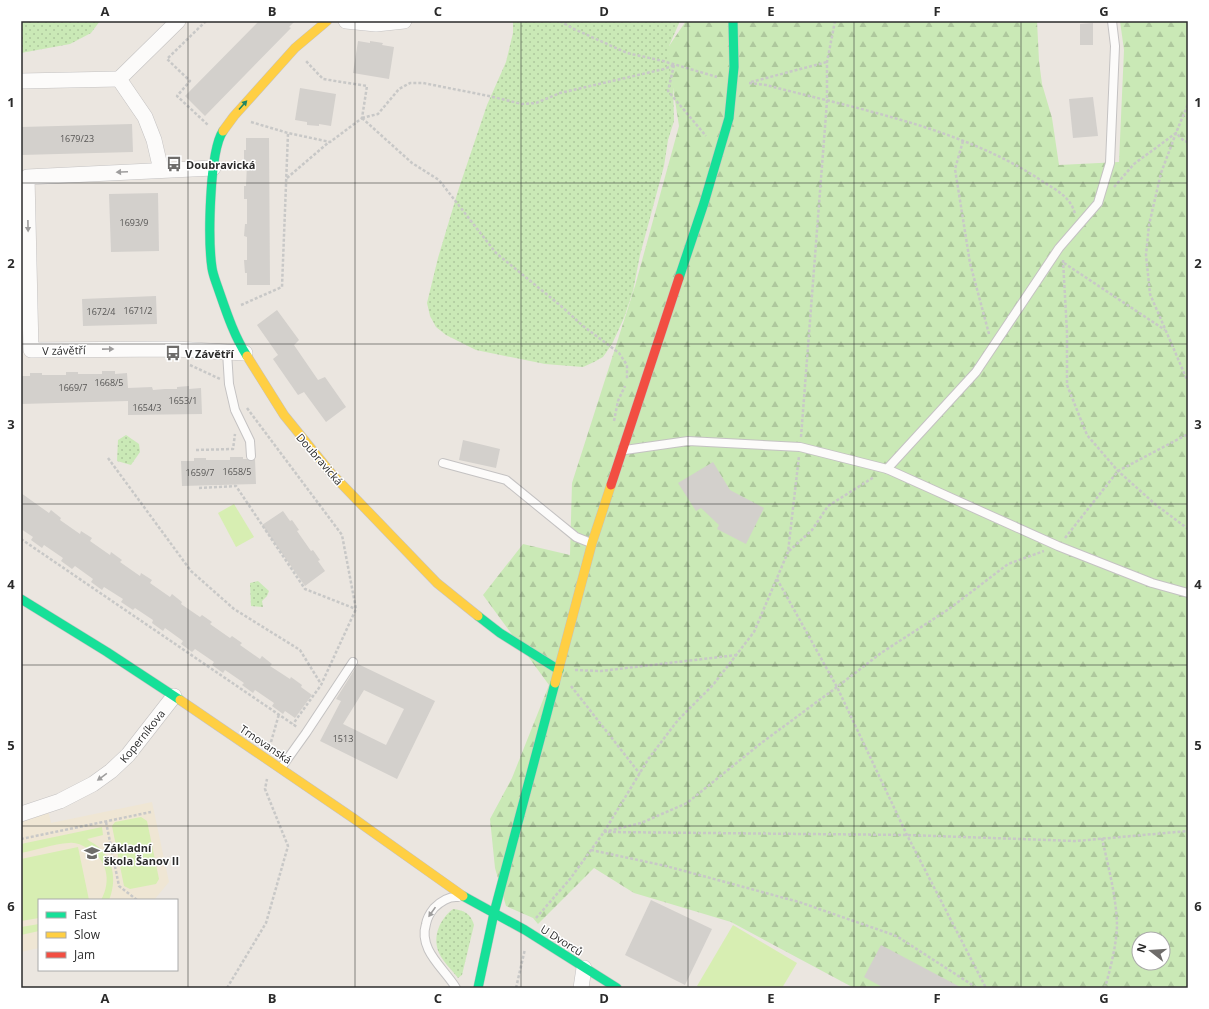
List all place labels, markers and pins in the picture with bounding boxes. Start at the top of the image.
bus stop icon: Doubravická [165,155,183,173]
place label: Doubravická [186,157,256,172]
bus stop icon: V Závětří [164,344,182,362]
place label: V Závětří [185,346,235,361]
place label: Základní škola Šanov II [104,840,179,868]
school or university icon: Základní škola Šanov II [83,844,101,862]

